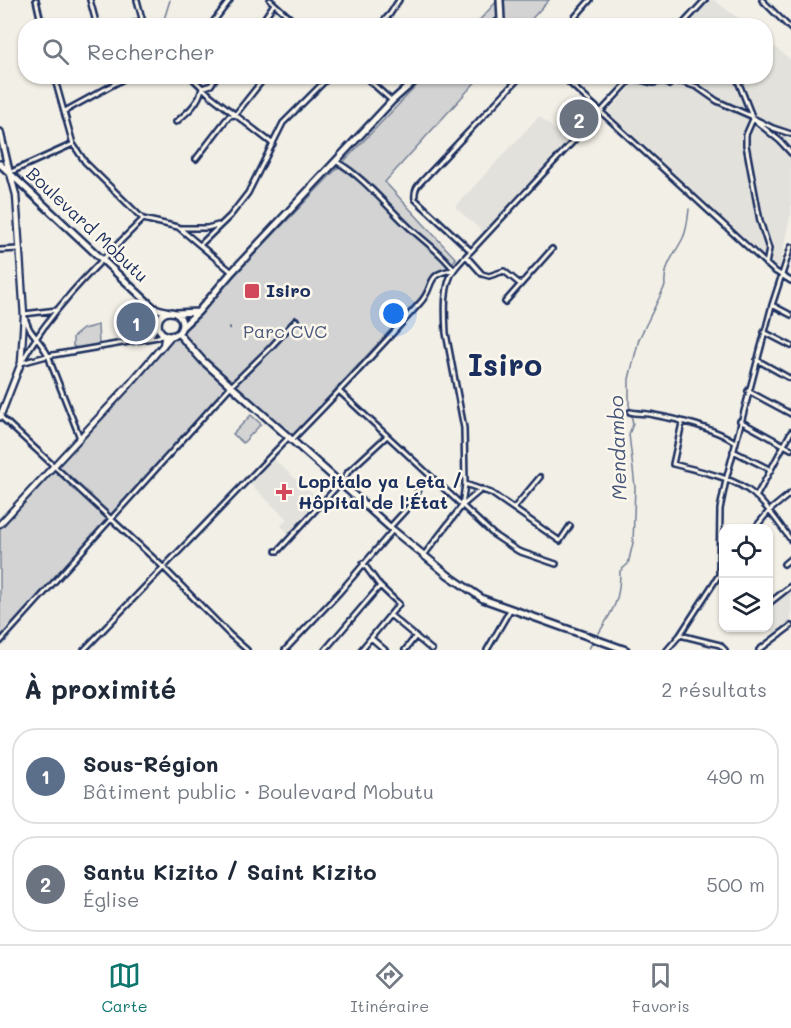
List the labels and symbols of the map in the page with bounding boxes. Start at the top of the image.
pin: 2 [560,96,598,142]
street label: Boulevard Mobutu [22,161,154,287]
place label: Isiro [266,278,311,302]
marker: Isiro [243,282,261,300]
your location [379,299,408,328]
pin: 1 [116,300,156,344]
park label: Parc CVC [243,319,327,343]
district label: Isiro [468,344,542,384]
water label: Mendambo [602,395,632,501]
place label: Lopitalo ya Leta / Hôpital de l'État [298,469,463,514]
marker: Lopitalo ya Leta / Hôpital de l'État [275,483,293,501]

